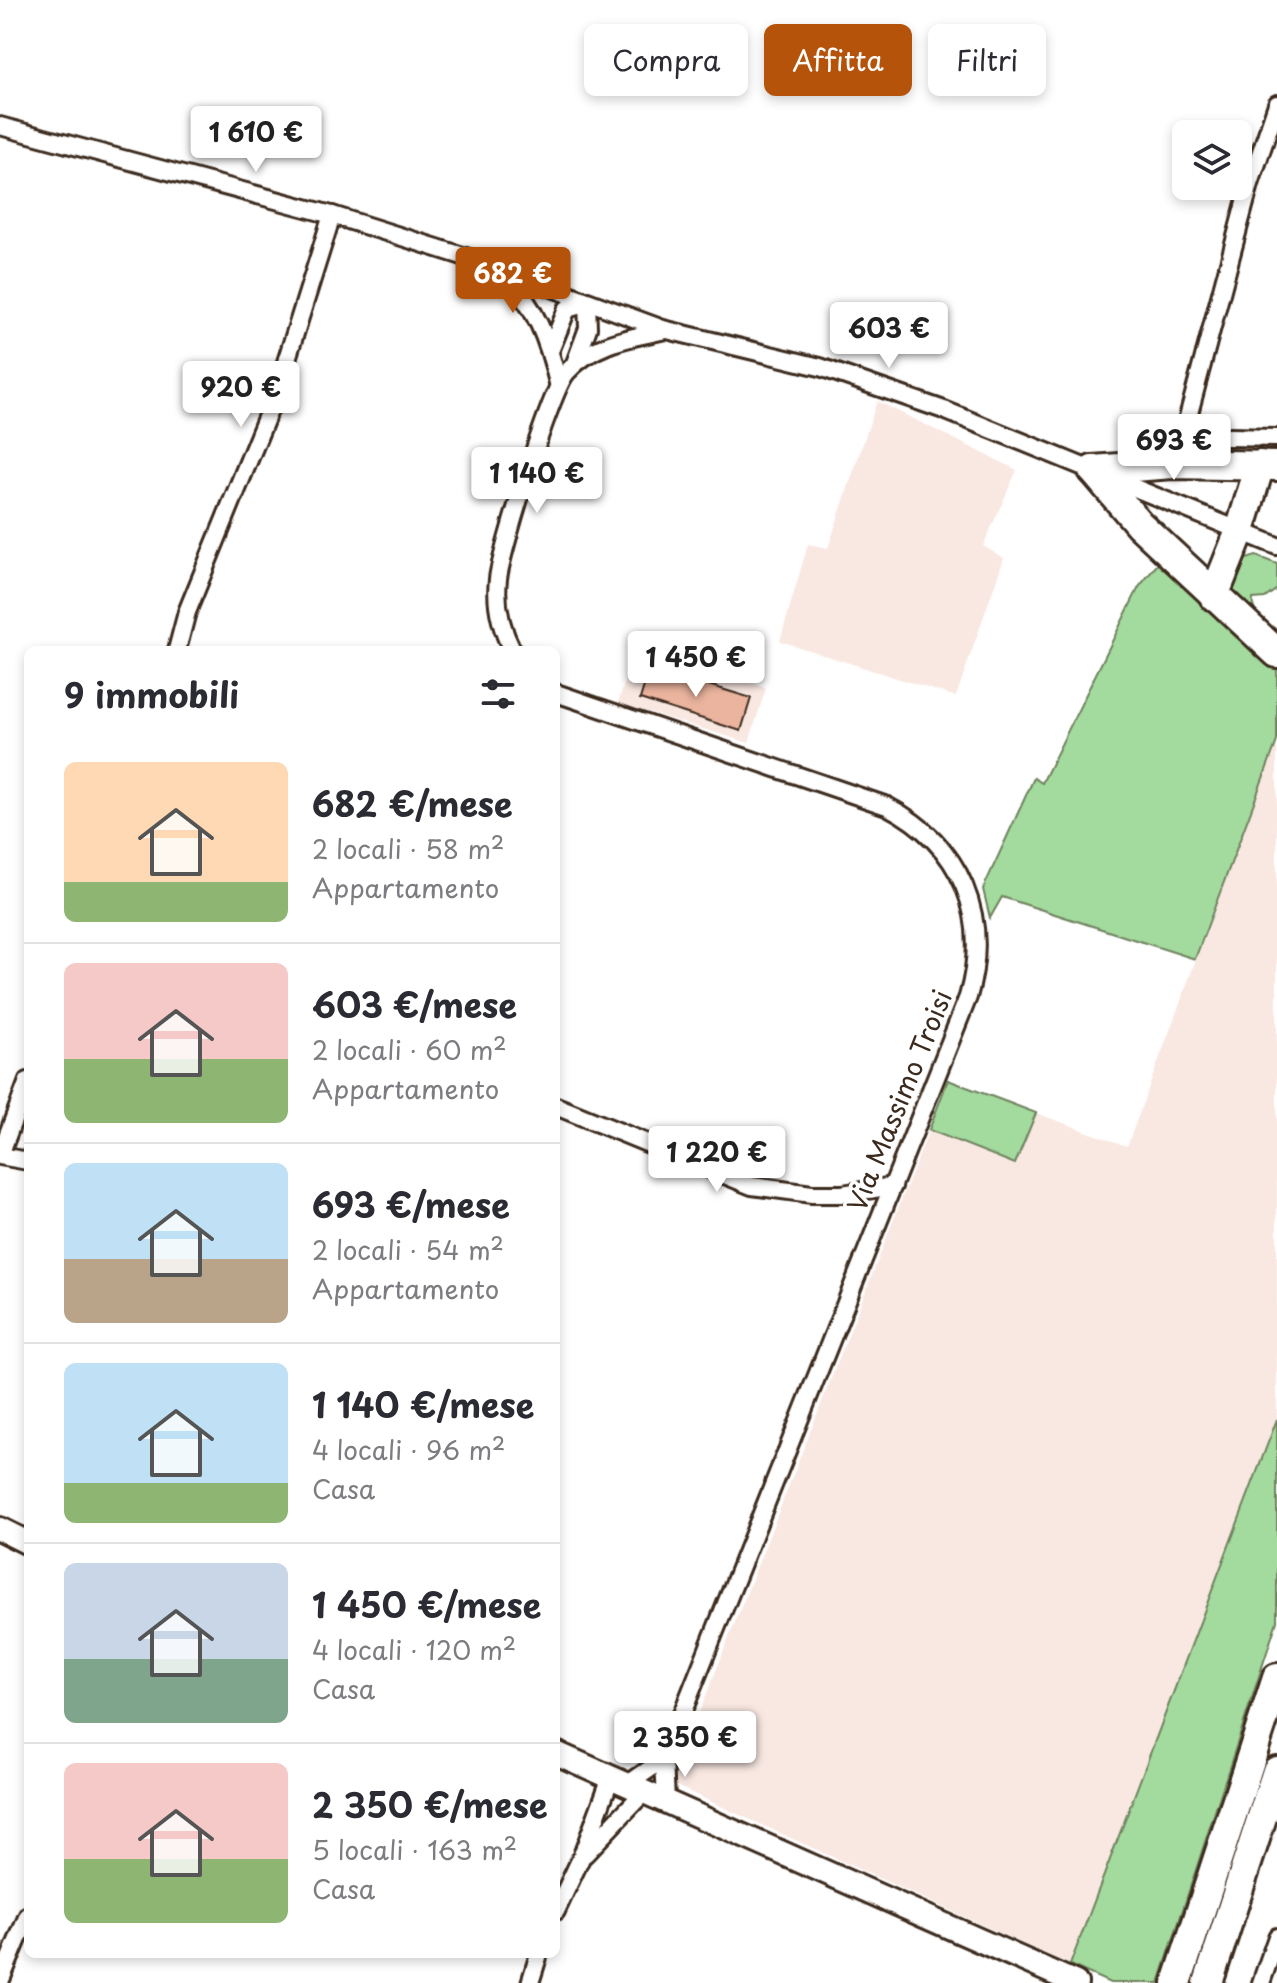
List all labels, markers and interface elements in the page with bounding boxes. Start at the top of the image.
chip: Compra [584,24,748,96]
chip: Affitta [764,24,912,96]
chip: Filtri [928,24,1046,96]
pin: 1 610 € [182,106,330,174]
text: 1 610 € [209,112,303,151]
map controls [1172,120,1252,200]
button: layers [1172,120,1252,200]
pin: 682 € [457,247,569,315]
text: 682 € [474,253,552,292]
pin: 603 € [833,302,945,370]
text: 603 € [848,308,930,347]
pin: 920 € [185,361,297,429]
text: 920 € [201,367,281,406]
pin: 693 € [1118,414,1230,482]
text: 693 € [1136,420,1212,459]
pin: 1 140 € [463,447,611,515]
text: 1 140 € [489,453,585,492]
pin: 1 450 € [622,631,770,699]
text: 1 450 € [646,637,746,676]
text: 9 immobili [64,668,239,720]
icon: filters [476,672,520,716]
text: 682 €/mese [312,777,513,829]
icon: home [128,794,224,890]
text: 2 locali · 58 m² [312,829,504,868]
text: Appartamento [312,868,499,907]
text: 603 €/mese [312,978,517,1030]
street label: Via Massimo Troisi [836,984,961,1217]
icon: home [128,995,224,1091]
text: 2 locali · 60 m² [312,1030,507,1069]
text: Appartamento [312,1069,499,1108]
pin: 1 220 € [643,1126,791,1194]
text: 1 220 € [666,1132,768,1171]
text: 693 €/mese [312,1178,510,1230]
icon: home [128,1195,224,1291]
text: 2 locali · 54 m² [312,1230,504,1269]
text: Appartamento [312,1269,499,1308]
text: 1 140 €/mese [312,1378,534,1430]
icon: home [128,1395,224,1491]
text: 4 locali · 96 m² [312,1430,505,1469]
text: Casa [312,1469,375,1508]
text: 1 450 €/mese [312,1578,541,1630]
icon: home [128,1595,224,1691]
text: 4 locali · 120 m² [312,1630,516,1669]
text: Casa [312,1669,375,1708]
pin: 2 350 € [611,1711,759,1779]
text: 2 350 € [632,1717,738,1756]
text: 2 350 €/mese [312,1778,548,1830]
icon: home [128,1795,224,1891]
text: 5 locali · 163 m² [312,1830,517,1869]
text: Casa [312,1869,375,1908]

